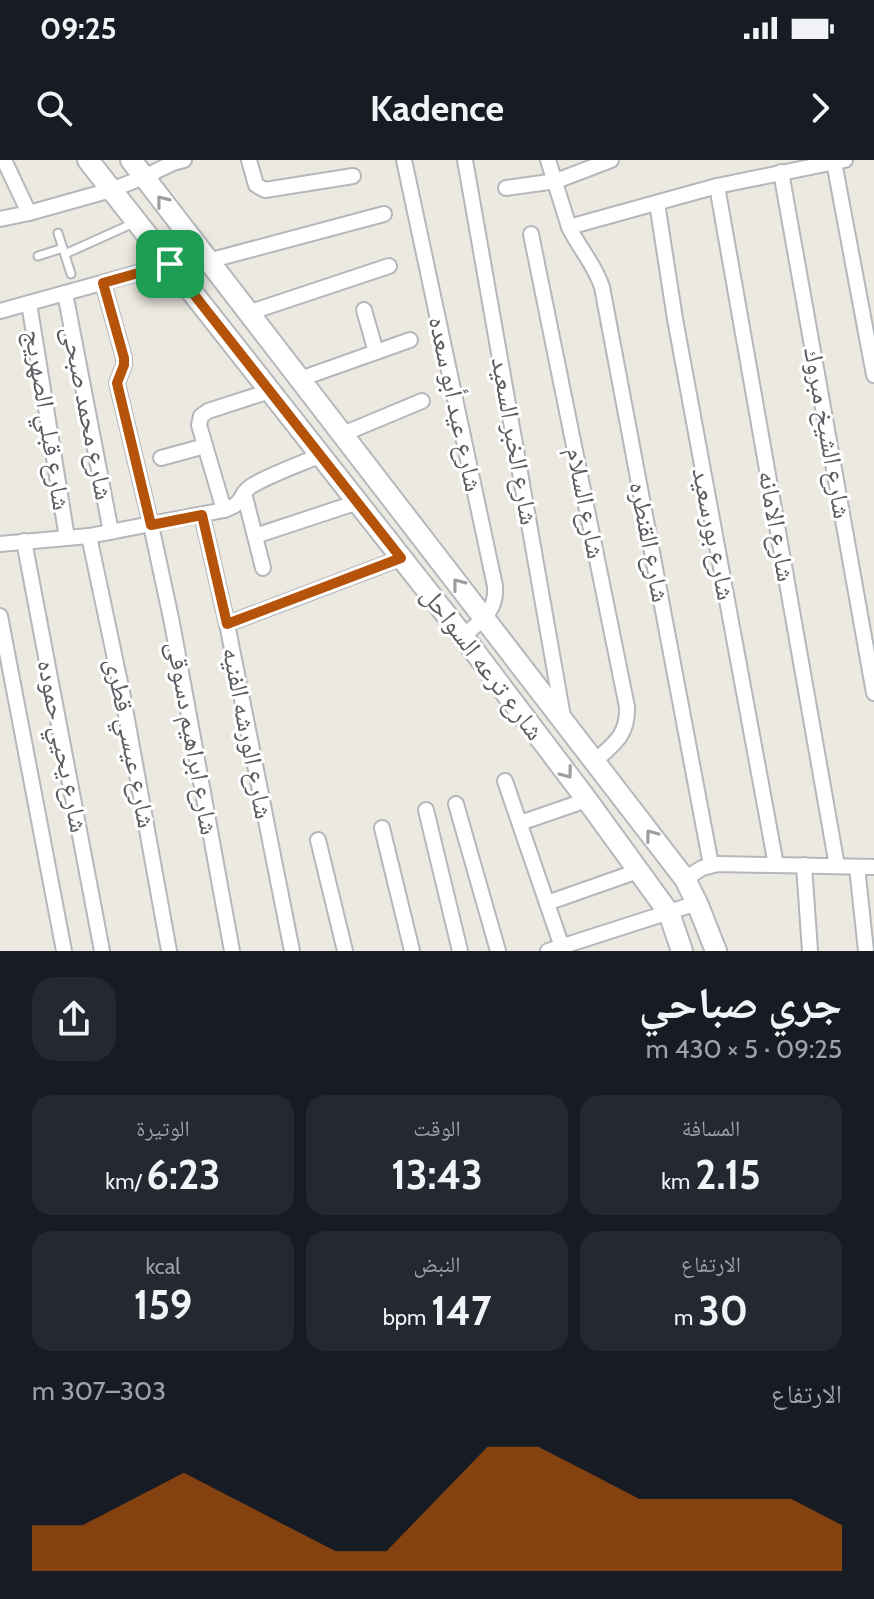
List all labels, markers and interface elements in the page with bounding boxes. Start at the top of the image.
text: 09:25 [40,10,117,47]
icon: search [32,86,76,130]
text: Kadence [370,86,504,130]
icon: forward [798,86,842,130]
one-way arrow [158,195,172,210]
pin [136,230,204,298]
icon: arrive [148,242,192,286]
street label: شارع عيد أبو سعده [422,314,490,494]
street label: شارع محمد صبحى [55,323,121,503]
street label: شارع قبلي الصهريج [13,327,78,513]
street label: شارع الشيخ مبروك [796,345,859,521]
street label: شارع الخبر السعيد [485,355,545,527]
street label: شارع السلام [558,445,612,562]
street label: شارع بورسعيد [685,465,743,603]
street label: شارع الامانه [751,468,803,584]
street label: شارع القنطره [623,479,677,605]
one-way arrow [454,578,468,593]
street label: شارع ترعه السواحل [415,580,551,746]
street label: شارع ابراهيم دسوقى [159,639,226,838]
street label: شارع الورشه الفنيه [216,644,280,822]
street label: شارع عيسي قطرى [94,655,163,832]
street label: شارع يحيي حموده [26,657,95,836]
one-way arrow [557,765,571,779]
one-way arrow [646,829,660,844]
text: جري صباحي [639,976,842,1029]
button: share [32,977,116,1061]
text: 09:25 · 5 × 430 m [646,1033,842,1065]
text: الوتيرة [136,1115,190,1142]
text: الوقت [413,1115,461,1142]
text: المسافة [682,1115,740,1142]
text: 6:23 [147,1150,221,1199]
text: 13:43 [391,1150,483,1199]
text: 2.15 [695,1150,761,1199]
text: /km [105,1168,147,1195]
text: km [661,1168,695,1195]
text: النبض [414,1251,460,1278]
text: الارتفاع [681,1251,741,1278]
text: kcal [145,1253,181,1280]
text: 159 [134,1280,192,1329]
text: 147 [431,1286,491,1335]
text: 30 [698,1286,748,1335]
text: bpm [383,1304,431,1331]
text: m [674,1304,698,1331]
text: 303–307 m [32,1375,166,1407]
text: الارتفاع [771,1378,842,1410]

